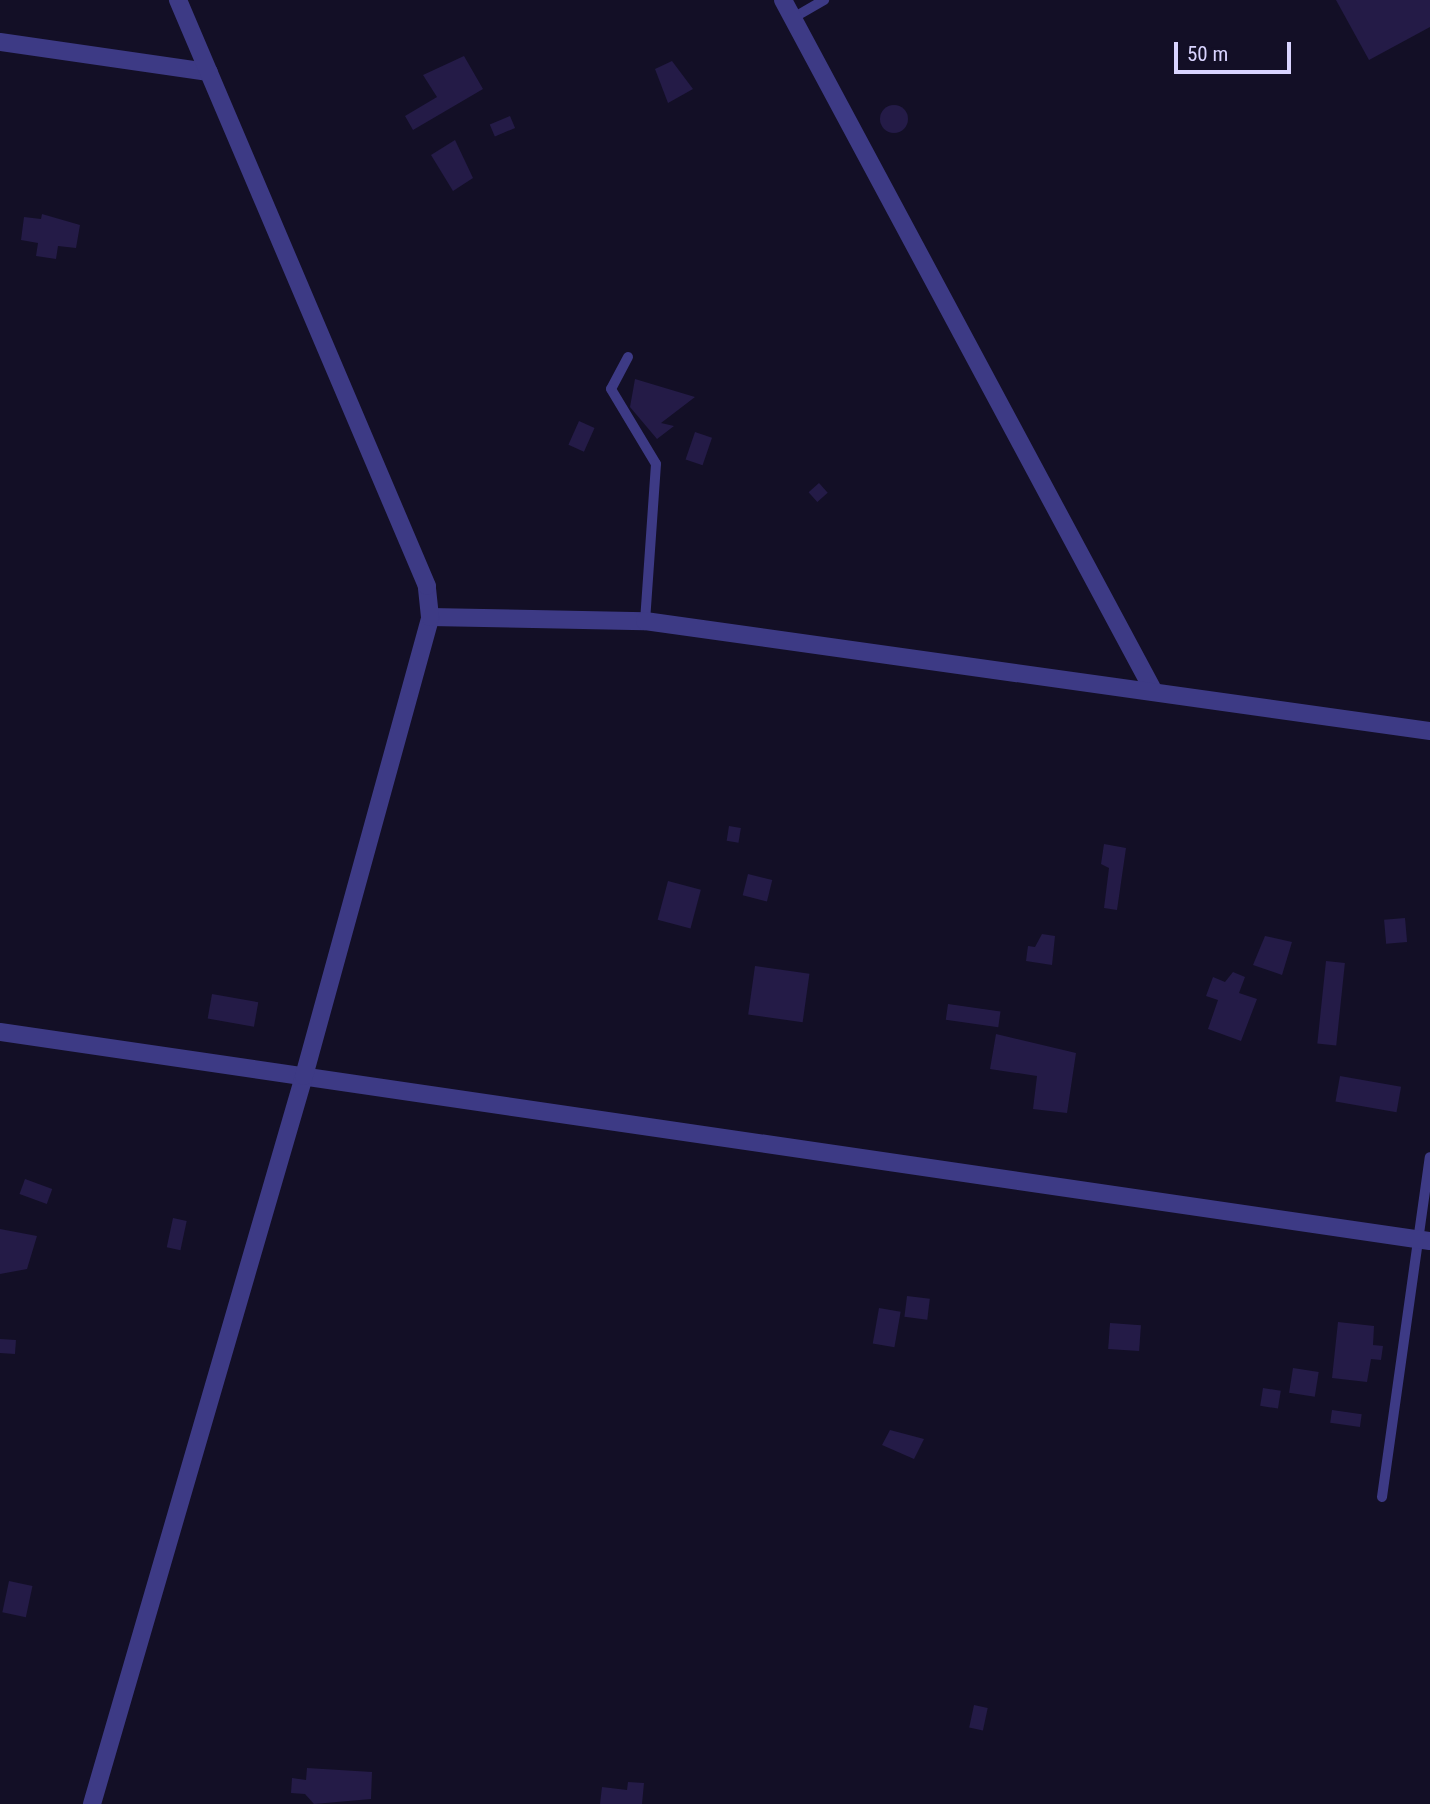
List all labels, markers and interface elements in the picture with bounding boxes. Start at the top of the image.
scale bar [1178,28,1295,72]
text: 50 m [1187,42,1228,66]

